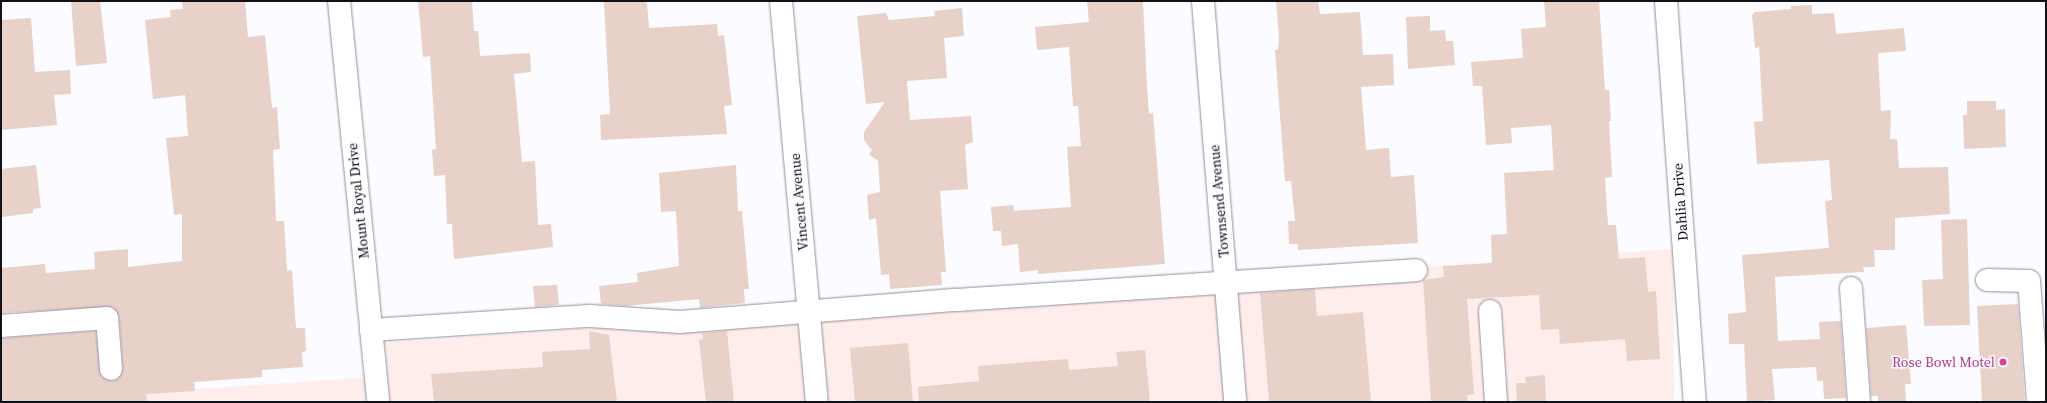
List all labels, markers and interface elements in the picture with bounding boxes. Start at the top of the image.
street label: Mount Royal Drive [344,142,372,260]
street label: Townsend Avenue [1206,144,1232,258]
street label: Vincent Avenue [786,153,812,251]
street label: Dahlia Drive [1669,163,1691,241]
place label: Rose Bowl Motel [1892,354,1995,370]
marker: Rose Bowl Motel [1998,357,2008,367]

